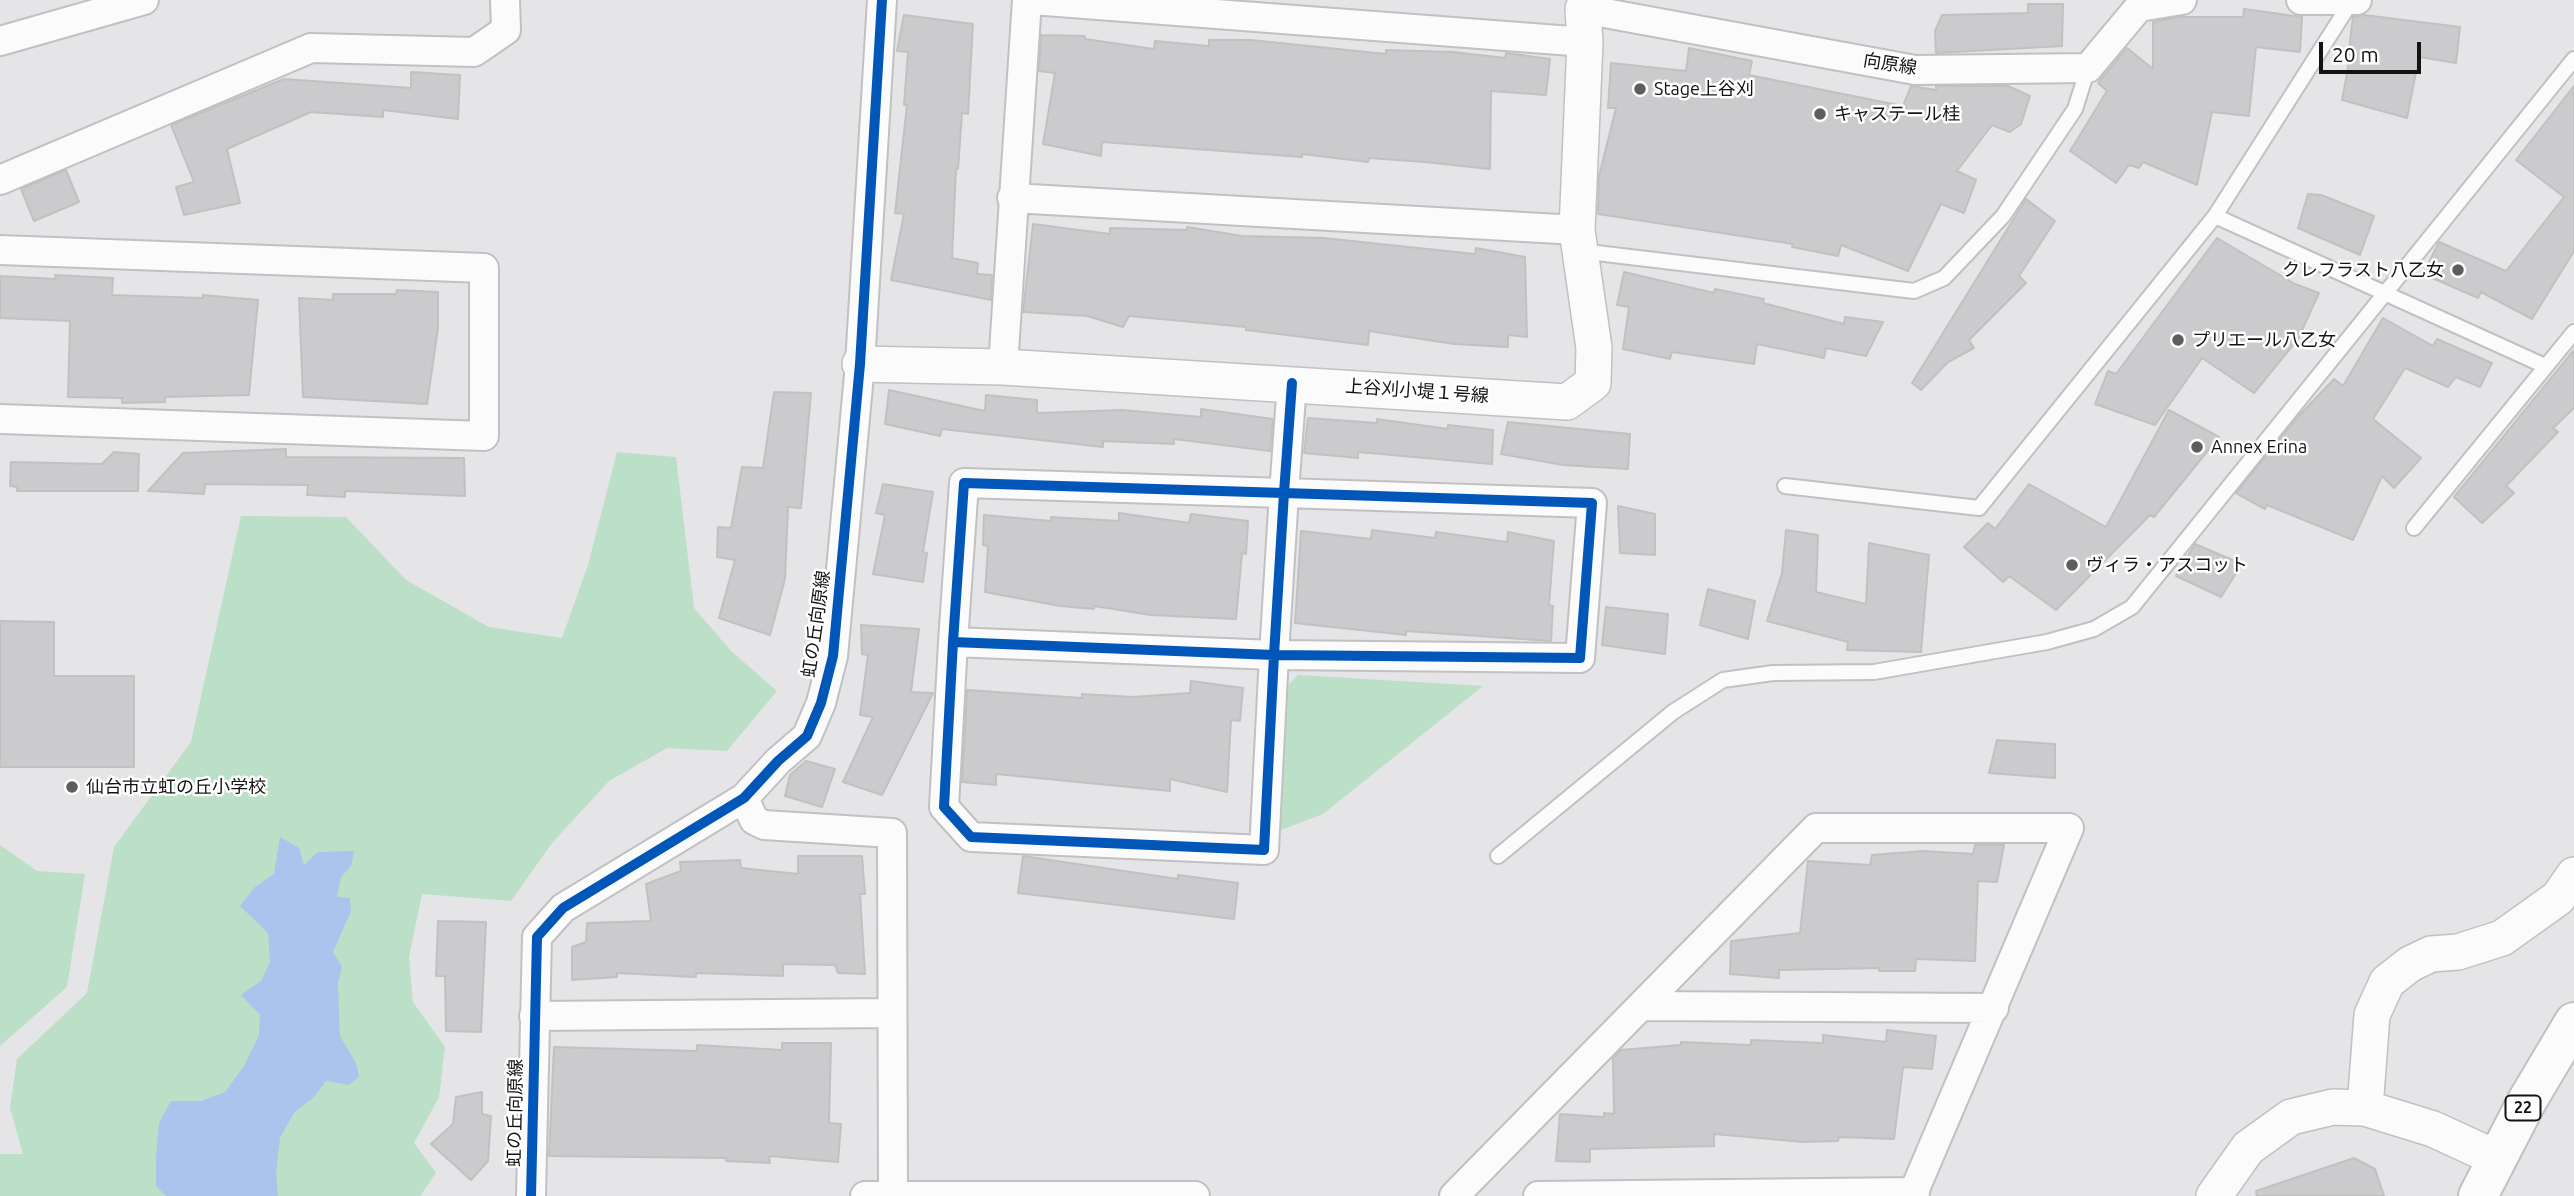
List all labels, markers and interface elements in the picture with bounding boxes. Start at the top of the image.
scale bar [2322,28,2424,72]
text: 20 m [2332,42,2379,66]
street label: 向原線 [1862,49,1918,79]
place label: Stage上谷刈 [1654,78,1754,100]
marker: Stage上谷刈 [1632,81,1648,97]
place label: キャステール桂 [1834,103,1960,125]
marker: キャステール桂 [1812,106,1828,122]
place label: クレフラスト八乙女 [2282,259,2444,281]
marker: クレフラスト八乙女 [2450,262,2466,278]
place label: プリエール八乙女 [2192,329,2336,351]
marker: プリエール八乙女 [2170,332,2186,348]
street label: 上谷刈小堤１号線 [1344,375,1490,407]
place label: Annex Erina [2211,436,2307,458]
marker: Annex Erina [2189,439,2205,455]
place label: ヴィラ・アスコット [2086,554,2248,576]
marker: ヴィラ・アスコット [2064,557,2080,573]
street label: 虹の丘向原線 [798,569,834,679]
place label: 仙台市立虹の丘小学校 [86,776,266,798]
marker: 仙台市立虹の丘小学校 [64,779,80,795]
street label: 虹の丘向原線 [503,1059,527,1167]
road number: 22 [2506,1096,2540,1120]

